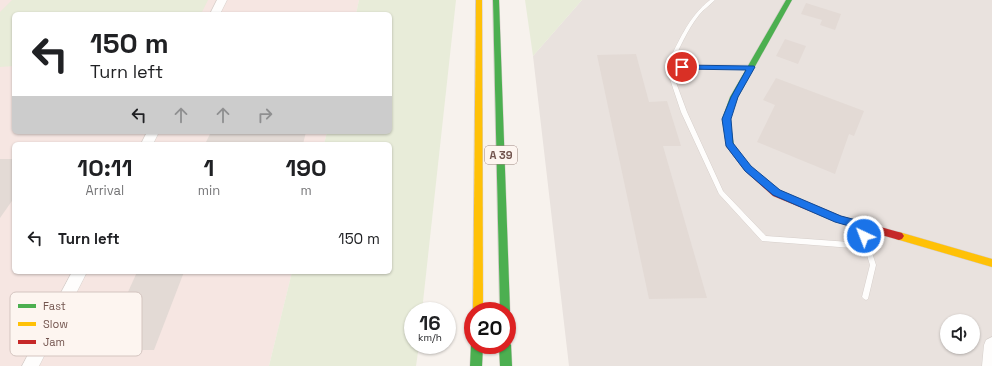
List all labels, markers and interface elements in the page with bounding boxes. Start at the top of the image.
text: 150 m [90,25,169,61]
icon: left [24,28,76,80]
pin [665,50,699,84]
icon: arrive [671,56,693,78]
text: Turn left [90,60,163,83]
icon: left [128,104,150,126]
icon: ahead [170,104,192,126]
icon: ahead [212,104,234,126]
icon: right [254,104,276,126]
road number: A 39 [485,146,517,164]
text: 10:11 [77,152,133,183]
text: 1 [204,152,214,183]
text: 190 [285,152,327,183]
text: Arrival [86,182,124,199]
text: min [198,182,220,199]
text: m [300,182,312,199]
position arrow [843,215,885,257]
icon: left [24,227,46,249]
text: Turn left [58,229,120,248]
text: 150 m [338,229,380,248]
legend [10,292,142,356]
text: Fast [43,299,66,313]
speed limit sign: 20 [464,302,516,354]
text: 16 [419,310,441,336]
map controls [940,314,980,354]
button: sound [940,314,980,354]
text: Slow [43,317,68,331]
text: km/h [418,331,442,344]
text: Jam [43,335,65,349]

